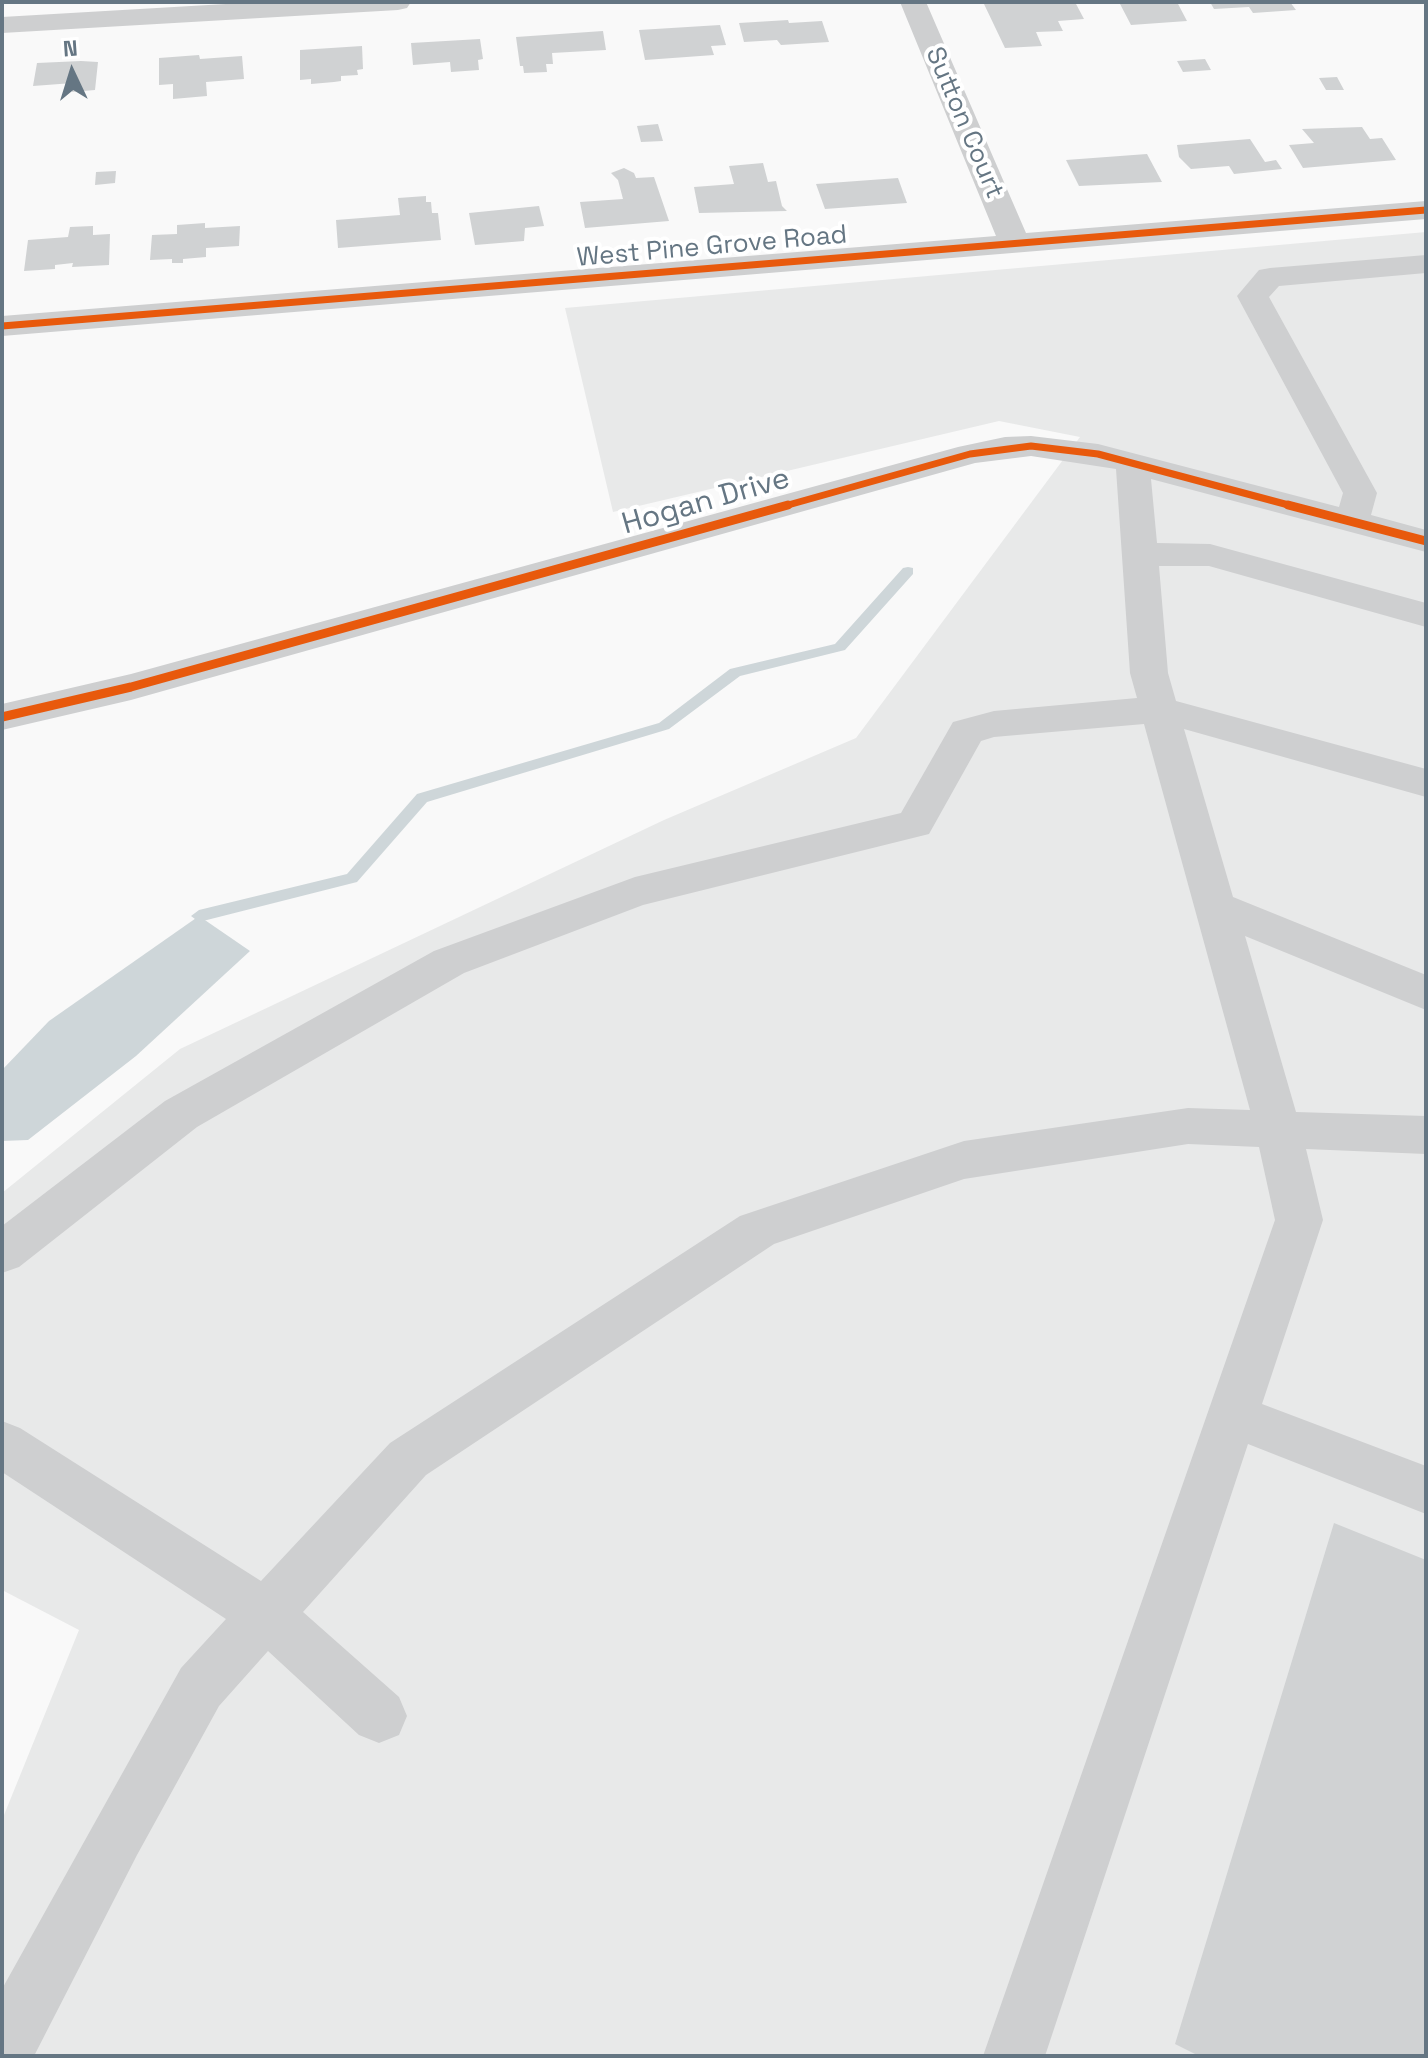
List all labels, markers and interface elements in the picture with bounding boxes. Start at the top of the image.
north arrow [32,32,112,112]
text: N [62,34,79,63]
street label: Sutton Court [918,43,1010,203]
street label: West Pine Grove Road [576,220,848,274]
street label: Hogan Drive [618,461,794,543]

